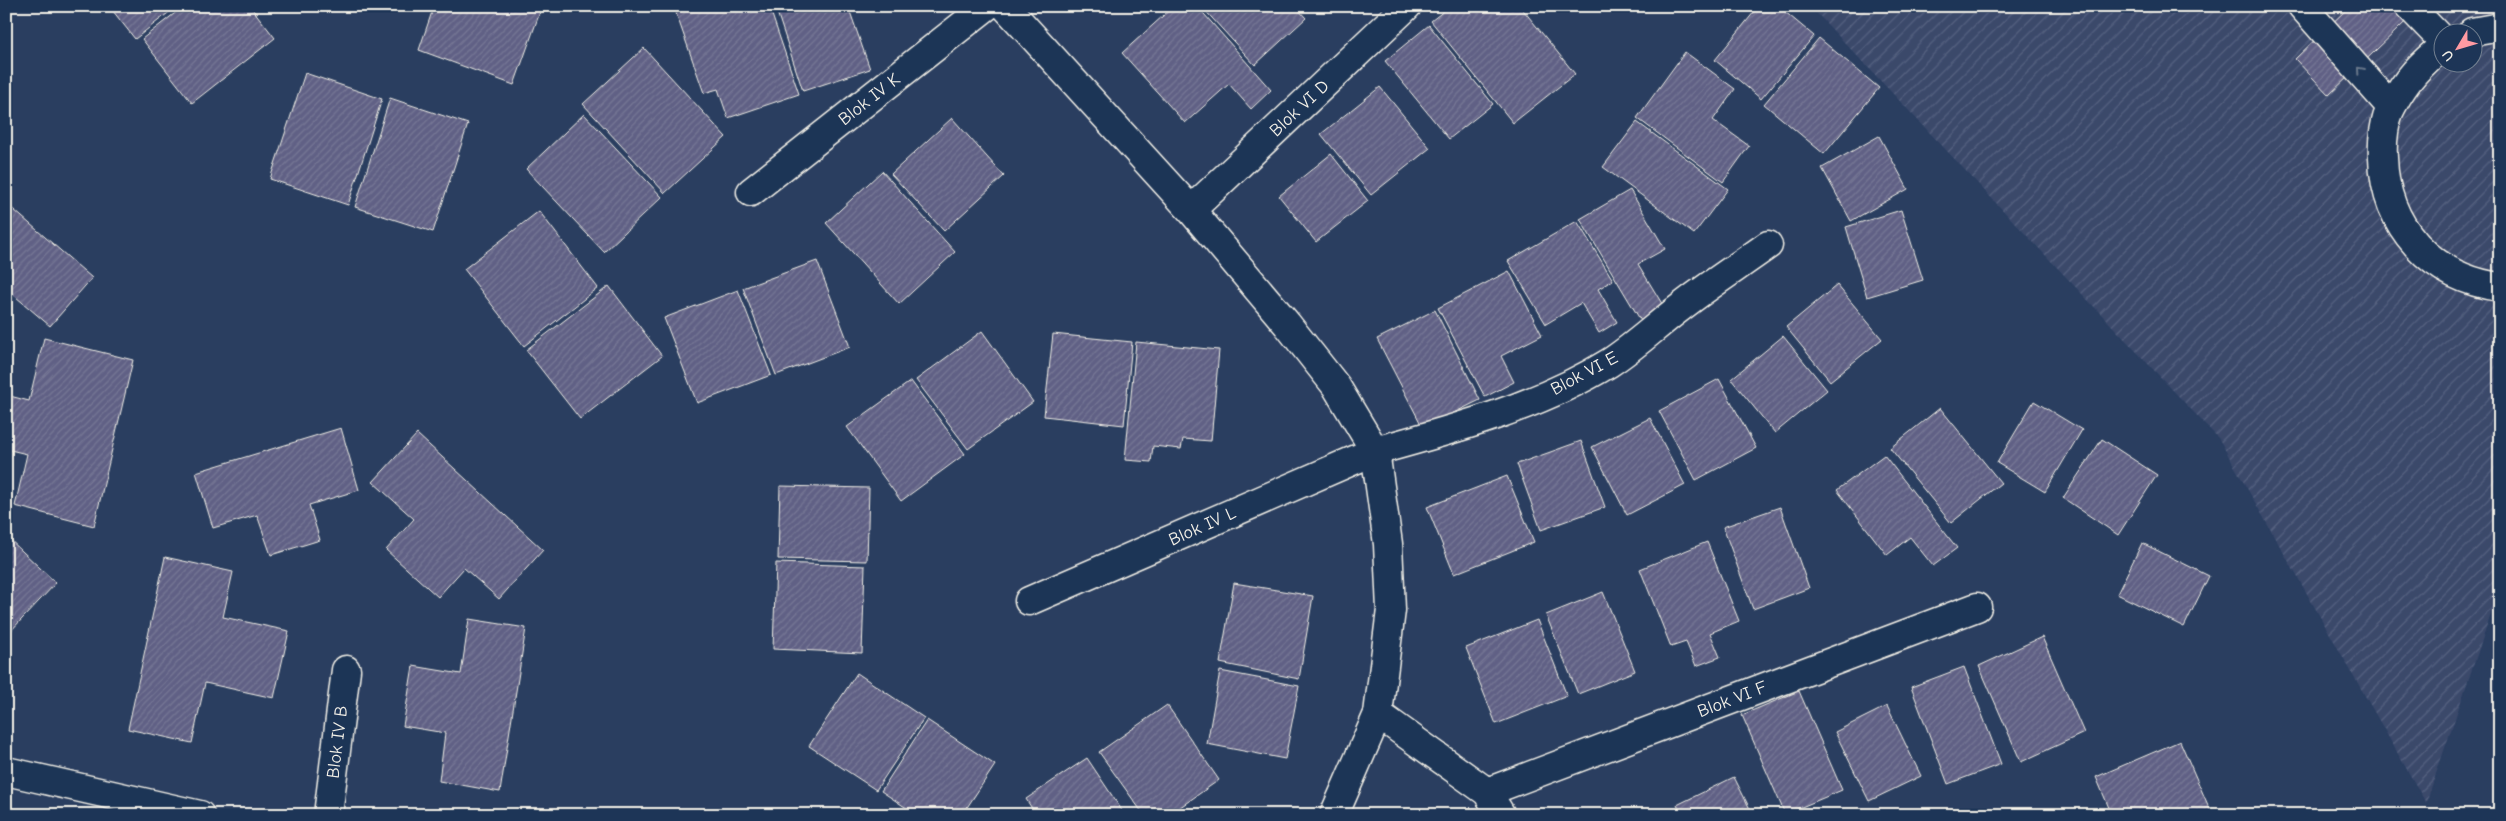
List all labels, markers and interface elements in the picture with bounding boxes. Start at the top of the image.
north arrow [2434,22,2484,72]
text: U [2439,47,2458,65]
one-way arrow [2357,67,2366,76]
street label: Blok IV K [834,69,904,130]
street label: Blok VI D [1265,76,1333,141]
street label: Blok VI E [1547,347,1621,400]
street label: Blok IV L [1165,502,1239,551]
street label: Blok VI F [1695,676,1770,722]
street label: Blok IV B [323,704,352,780]

